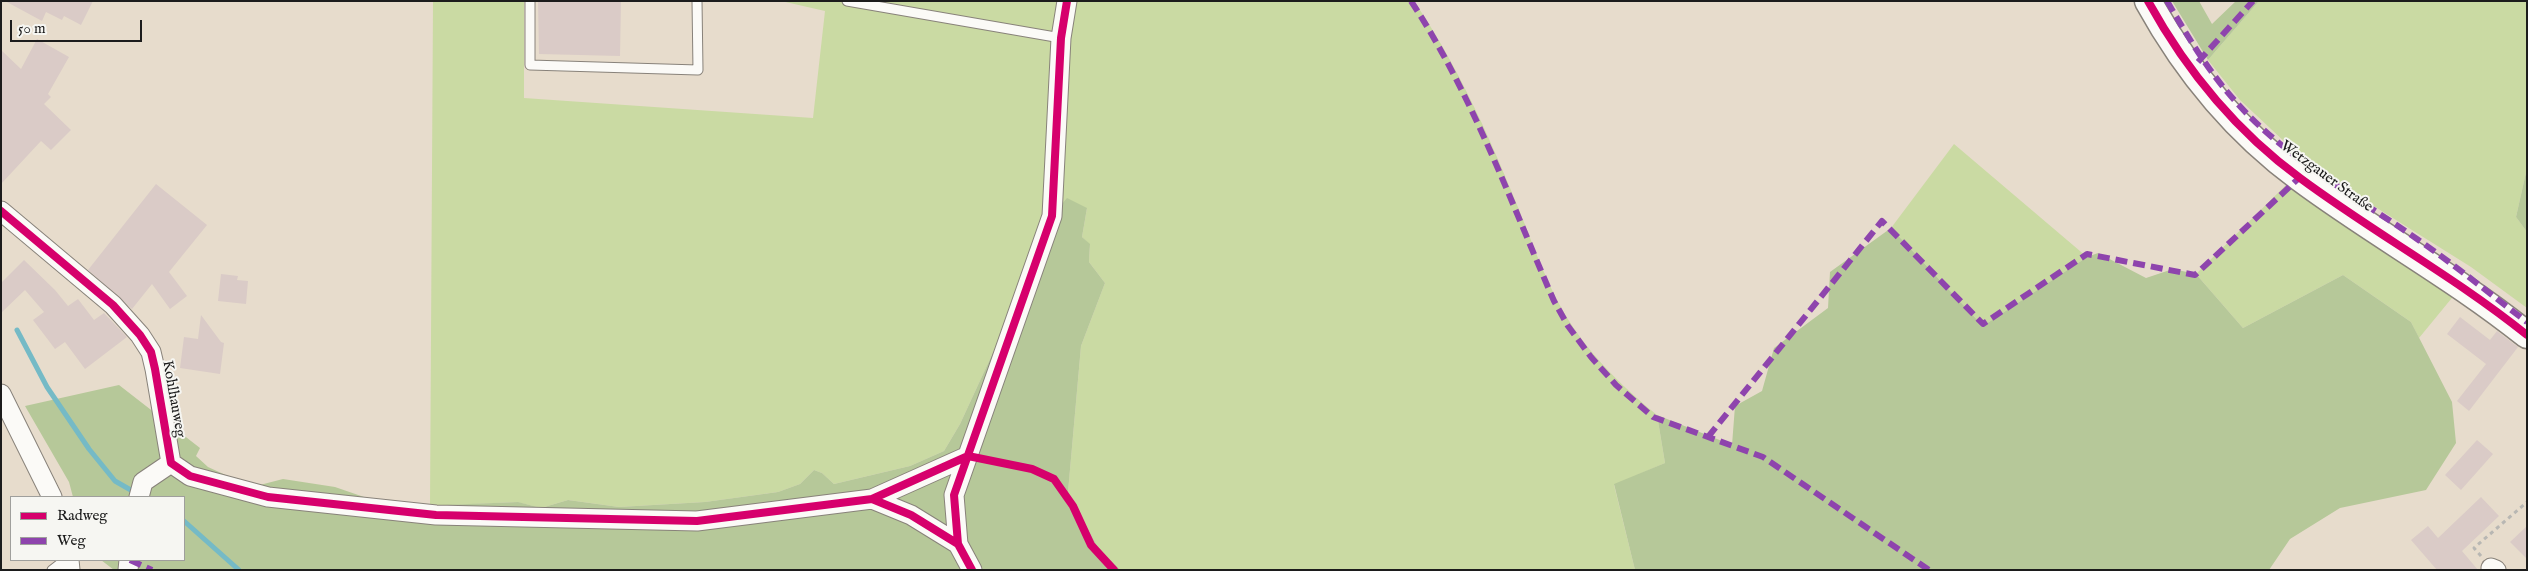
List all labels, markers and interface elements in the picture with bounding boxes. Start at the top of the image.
scale bar [12,10,145,42]
text: 50 m [18,19,46,38]
street label: Wetzgauer Straße [2276,137,2376,217]
street label: Kohlhauweg [157,359,189,439]
legend [10,496,185,561]
text: Radweg [57,506,108,525]
text: Weg [57,531,86,550]

